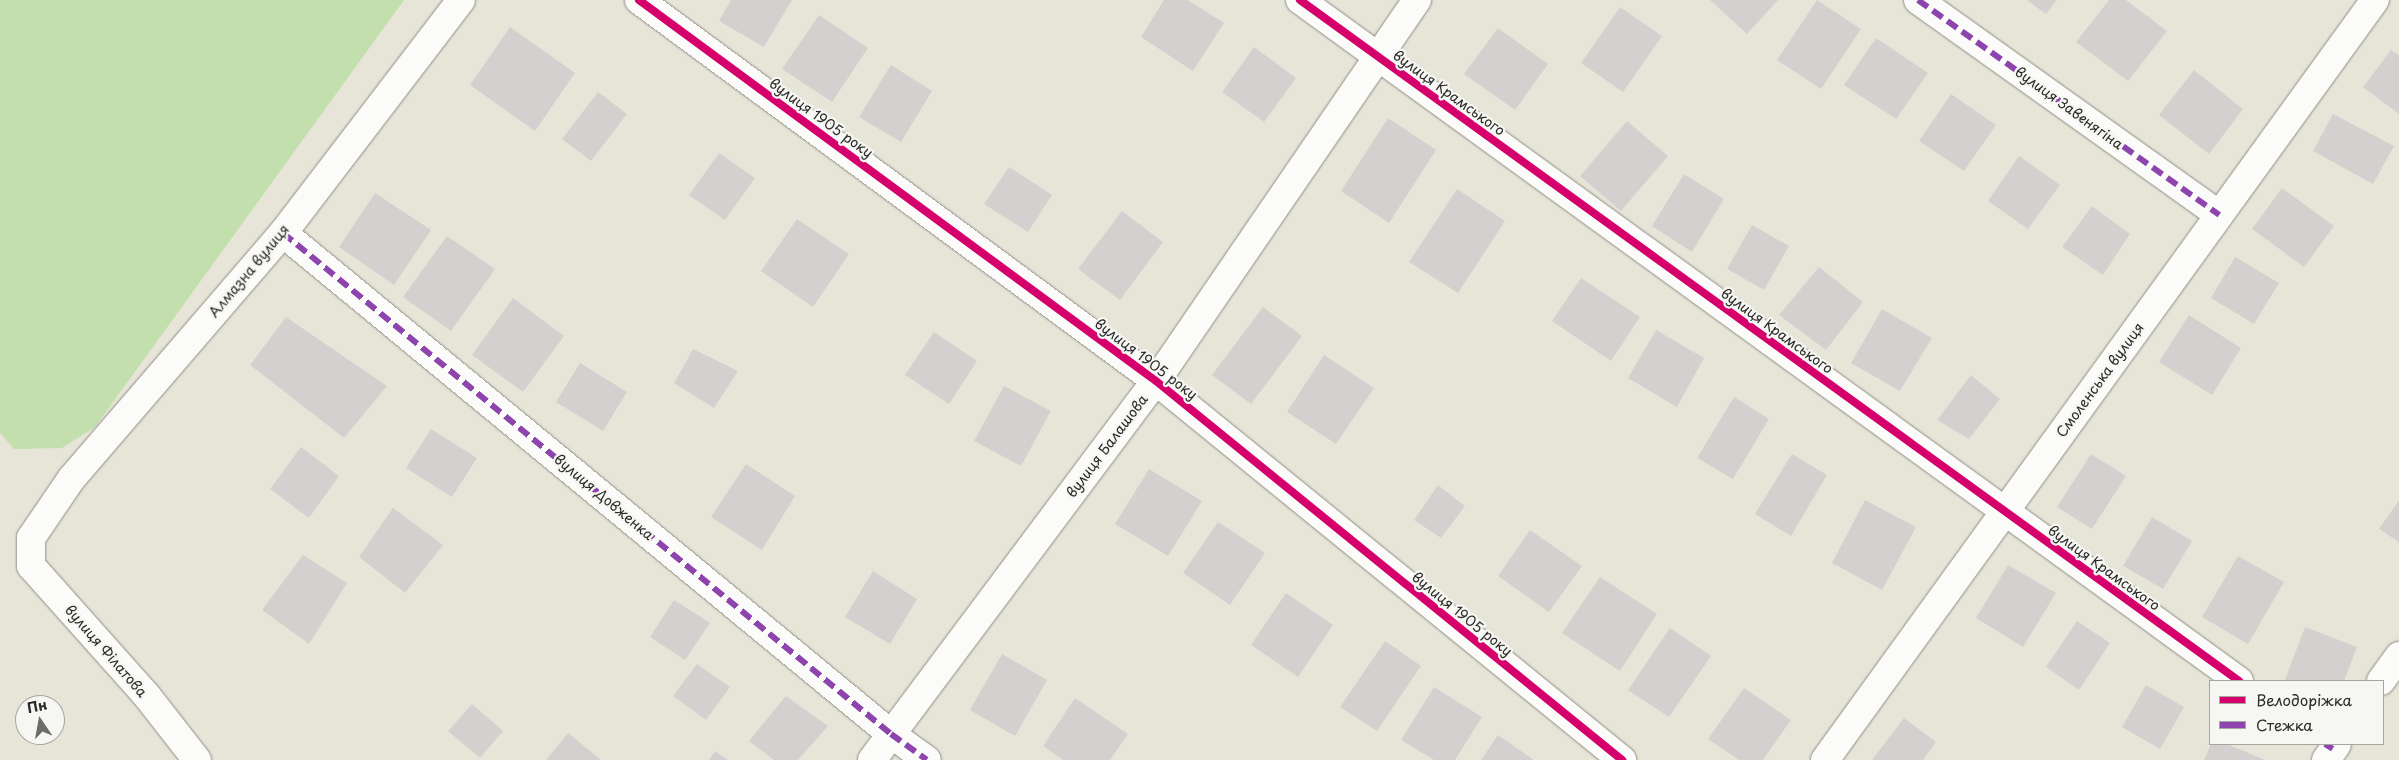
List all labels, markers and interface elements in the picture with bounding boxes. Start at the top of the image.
street label: вулиця Крамського [1390,47,1508,139]
street label: вулиця Завенягіна [2012,63,2126,153]
street label: вулиця 1905 року [766,75,876,161]
street label: Алмазна вулиця [205,221,293,321]
street label: вулиця Крамського [1718,285,1836,377]
street label: вулиця 1905 року [1091,315,1201,403]
street label: Смоленська вулиця [2053,319,2147,441]
street label: вулиця Балашова [1063,391,1151,501]
street label: вулиця Довженка [551,451,657,543]
street label: вулиця Крамського [2045,522,2163,614]
street label: вулиця 1905 року [1408,568,1516,660]
street label: вулиця Філатова [61,601,151,701]
legend [2209,680,2384,745]
text: Велодоріжка [2256,688,2352,711]
text: Пн [25,693,49,718]
north arrow [15,695,65,745]
text: Стежка [2256,713,2313,736]

